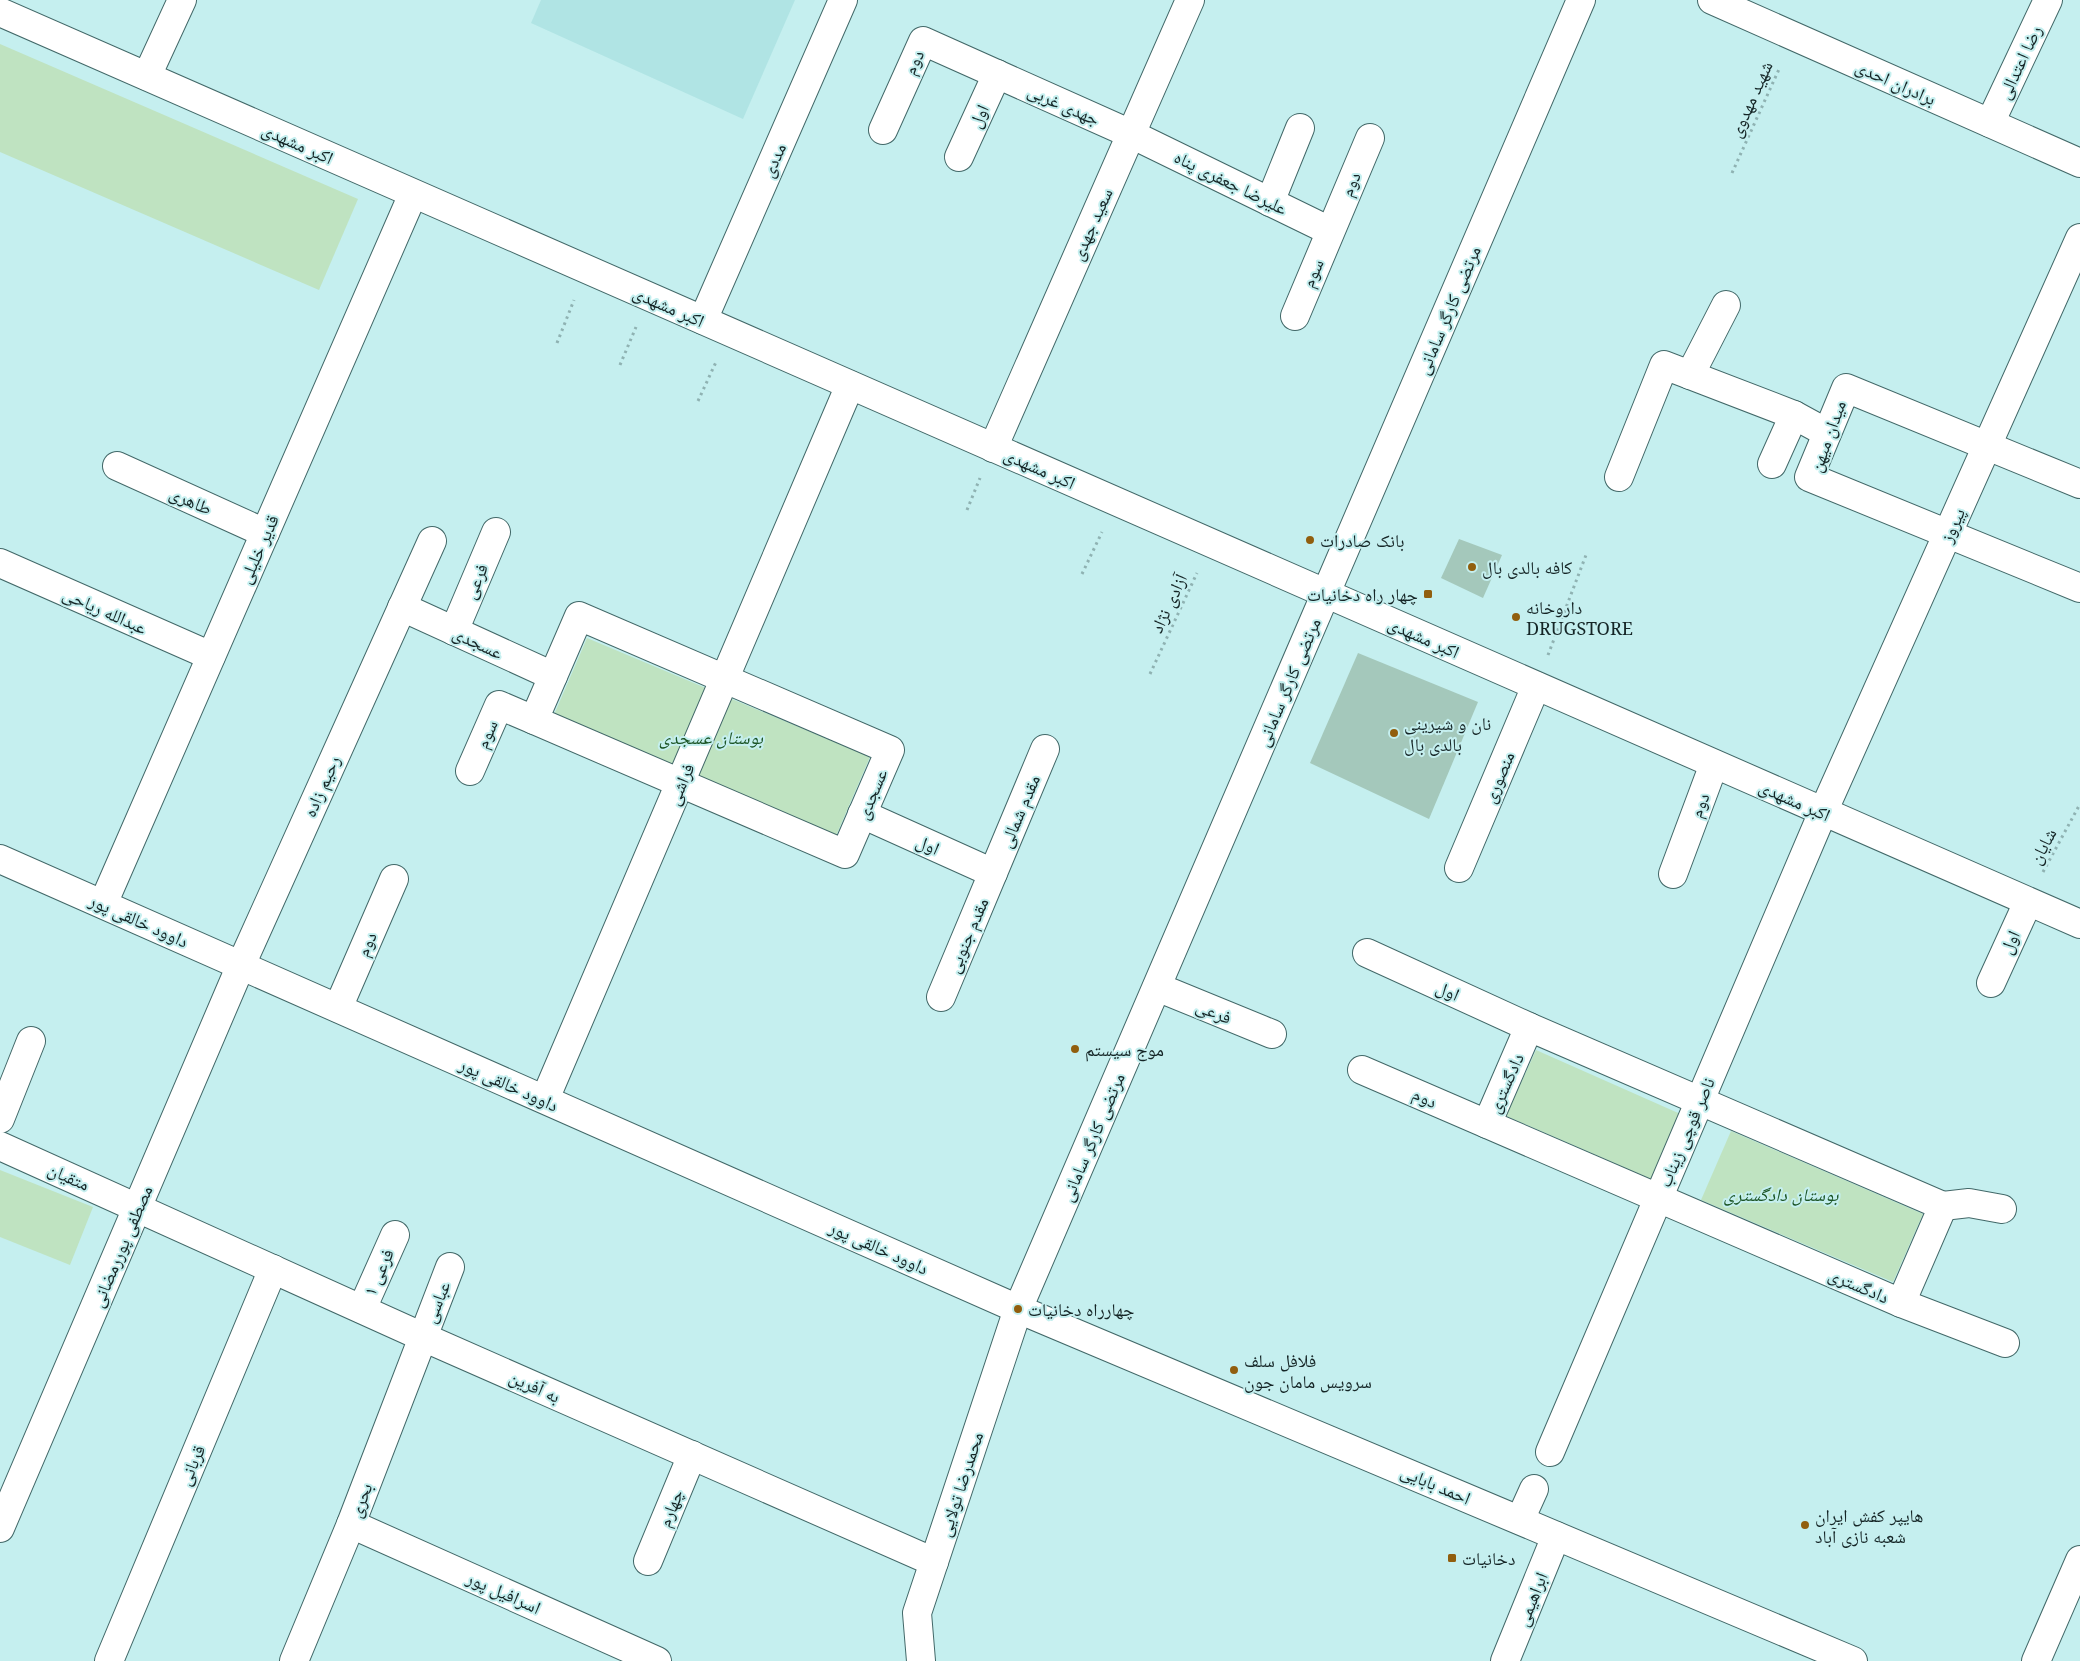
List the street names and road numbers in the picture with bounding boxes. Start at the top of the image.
street label: رضا اعتدالی [1991,21,2047,103]
street label: دوم [897,46,930,79]
street label: برادران احدی [1852,54,1940,110]
street label: شهید مهدوی [1722,57,1778,141]
street label: جهدی غربی [1024,78,1104,130]
street label: اول [962,100,994,132]
street label: اکبر مشهدی [259,117,337,169]
street label: مددی [755,139,791,181]
street label: علیرضا جعفری پناه [1170,144,1291,220]
street label: دوم [1334,168,1367,200]
street label: سعید جهدی [1064,184,1118,264]
street label: مرتضی کارگر سامانی [1410,242,1486,378]
street label: سوم [1295,255,1330,291]
street label: اکبر مشهدی [630,280,708,332]
street label: میدان میهن [1803,397,1851,475]
street label: اکبر مشهدی [1001,442,1079,494]
street label: طاهری [166,480,216,520]
street label: پیروز [1933,504,1970,547]
street label: قدیر خلیلی [232,511,284,587]
street label: فرعی [457,560,493,602]
street label: آزادی نژاد [1144,569,1192,636]
street label: عبدالله ریاحی [59,581,151,639]
street label: اکبر مشهدی [1385,611,1463,663]
street label: مرتضی کارگر سامانی [1250,614,1326,750]
street label: عسجدی [449,620,507,664]
street label: سوم [469,716,504,752]
street label: منصوری [1476,747,1520,807]
street label: رحیم زاده [297,751,346,821]
street label: فراشی [660,759,700,809]
street label: عسجدی [850,765,892,823]
street label: مقدم شمالی [993,771,1046,852]
street label: اکبر مشهدی [1756,774,1834,826]
street label: دوم [1683,789,1716,821]
street label: شایان [2023,824,2061,868]
street label: اول [912,828,944,860]
street label: داوود خالقی پور [85,887,192,953]
street label: مقدم جنوبی [940,894,995,977]
street label: اول [1993,926,2025,958]
street label: دوم [350,928,383,960]
street label: اول [1432,974,1464,1006]
street label: فرعی [1193,993,1235,1029]
street label: دادگستری [1481,1049,1529,1117]
street label: داوود خالقی پور [455,1051,562,1117]
street label: مرتضی کارگر سامانی [1054,1069,1130,1205]
street label: ناصر قوچی زیناب [1652,1073,1720,1191]
street label: دوم [1408,1081,1441,1114]
street label: متقیان [44,1156,94,1196]
street label: مصطفی پوررمضانی [85,1181,158,1311]
street label: داوود خالقی پور [825,1214,932,1280]
street label: فرعی ۱ [357,1245,399,1299]
street label: دادگستری [1825,1262,1893,1308]
street label: عباسی [417,1278,455,1326]
street label: به آفرین [506,1364,564,1408]
street label: محمدرضا تولایی [932,1428,988,1540]
street label: قربانی [172,1441,210,1489]
street label: احمد بابایی [1397,1459,1475,1509]
street label: بحری [342,1479,378,1521]
street label: چهارم [652,1486,689,1531]
street label: اسرافیل پور [462,1565,545,1619]
street label: ابراهیمی [1509,1568,1553,1630]

